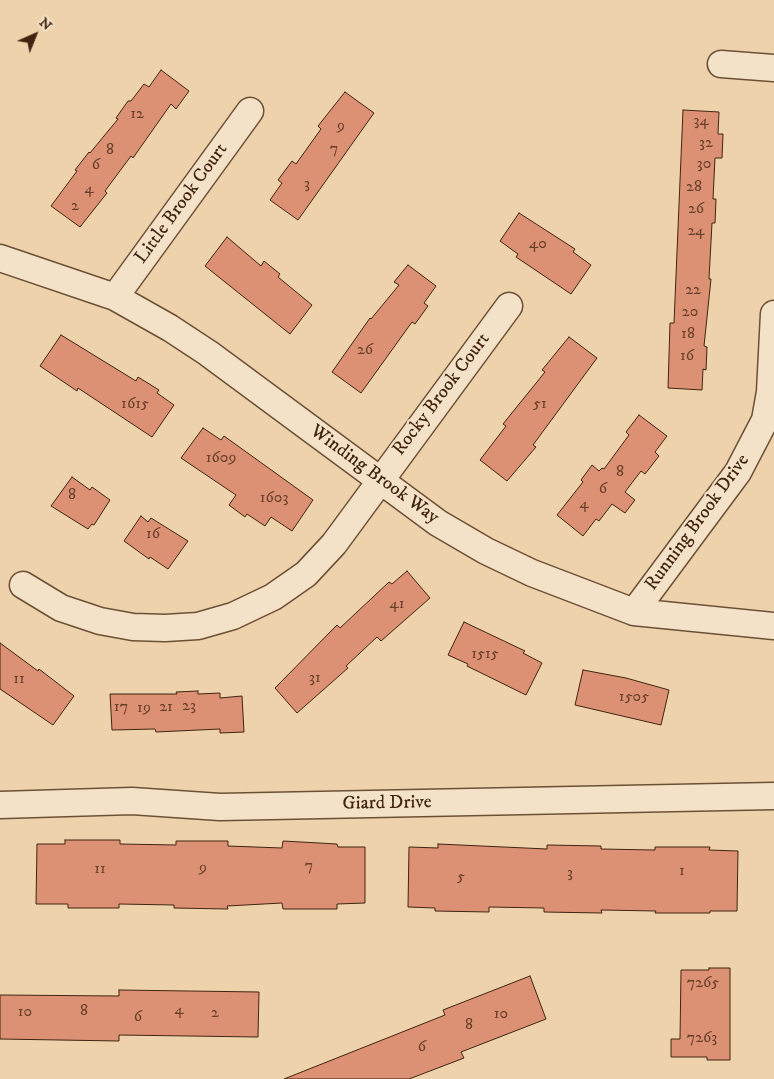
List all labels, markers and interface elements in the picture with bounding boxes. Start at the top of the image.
north arrow [10,10,60,60]
text: N [35,14,56,35]
house number: 12 [130,105,144,125]
house number: 34 [693,112,709,132]
house number: 9 [337,117,345,137]
house number: 32 [699,134,713,154]
street label: Little Brook Court [131,139,233,269]
house number: 7 [330,140,338,160]
house number: 8 [106,141,114,161]
house number: 30 [697,155,711,175]
house number: 6 [92,156,100,176]
house number: 3 [304,175,310,195]
house number: 28 [686,178,702,198]
house number: 4 [84,180,94,200]
house number: 2 [71,197,79,217]
house number: 26 [688,200,704,220]
house number: 24 [687,222,705,242]
house number: 40 [529,235,547,255]
house number: 22 [685,281,701,301]
house number: 20 [682,303,698,323]
house number: 18 [681,325,695,345]
street label: Rocky Brook Court [388,329,496,461]
house number: 26 [357,341,373,361]
house number: 16 [680,347,694,367]
house number: 1615 [121,395,149,415]
house number: 51 [533,395,547,415]
street label: Winding Brook Way [305,421,443,529]
house number: 1609 [206,449,236,469]
street label: Running Brook Drive [641,450,755,596]
house number: 8 [616,463,624,483]
house number: 6 [599,480,607,500]
house number: 8 [68,486,76,506]
house number: 1603 [260,489,288,509]
house number: 4 [579,495,589,515]
house number: 16 [146,525,160,545]
house number: 41 [389,595,405,615]
house number: 1515 [471,645,499,665]
house number: 31 [309,669,321,689]
house number: 11 [13,670,25,690]
house number: 1505 [619,688,649,708]
house number: 23 [182,697,196,717]
house number: 17 [114,698,128,718]
house number: 21 [159,698,173,718]
house number: 19 [137,699,151,719]
street label: Giard Drive [342,792,432,816]
house number: 7 [305,857,313,877]
house number: 9 [199,859,207,879]
house number: 11 [94,860,106,880]
house number: 1 [679,862,685,882]
house number: 3 [567,864,573,884]
house number: 5 [457,868,465,888]
house number: 7265 [687,974,719,994]
house number: 4 [174,1001,184,1021]
house number: 8 [80,1002,88,1022]
house number: 10 [18,1003,32,1023]
house number: 2 [211,1004,219,1024]
house number: 10 [494,1005,508,1025]
house number: 6 [134,1008,142,1028]
house number: 8 [465,1016,473,1036]
house number: 7263 [687,1029,717,1049]
house number: 6 [418,1038,426,1058]

